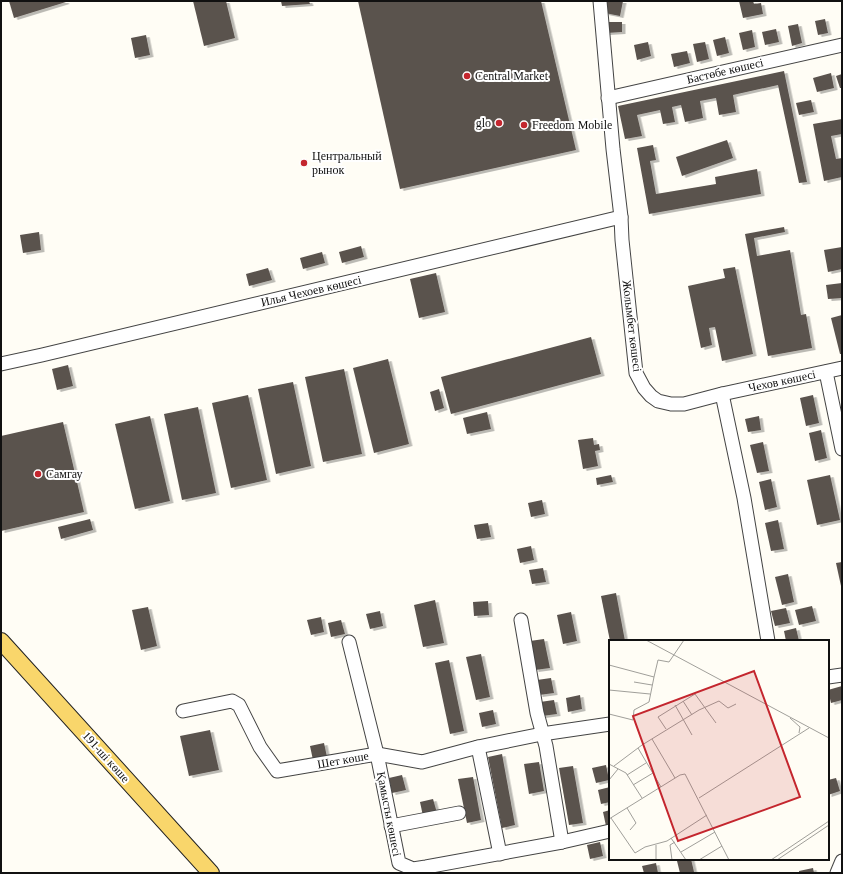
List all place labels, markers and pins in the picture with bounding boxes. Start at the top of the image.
place label: Central Market [475,69,549,83]
marker: Central Market [462,71,472,81]
place label: glo [476,116,491,130]
marker: glo [494,118,504,128]
place label: Freedom Mobile [532,118,612,132]
marker: Freedom Mobile [519,120,529,130]
place label: Центральный рынок [312,149,382,177]
marker: Центральный рынок [299,158,309,168]
place label: Самгау [46,467,83,481]
marker: Самгау [33,469,43,479]

